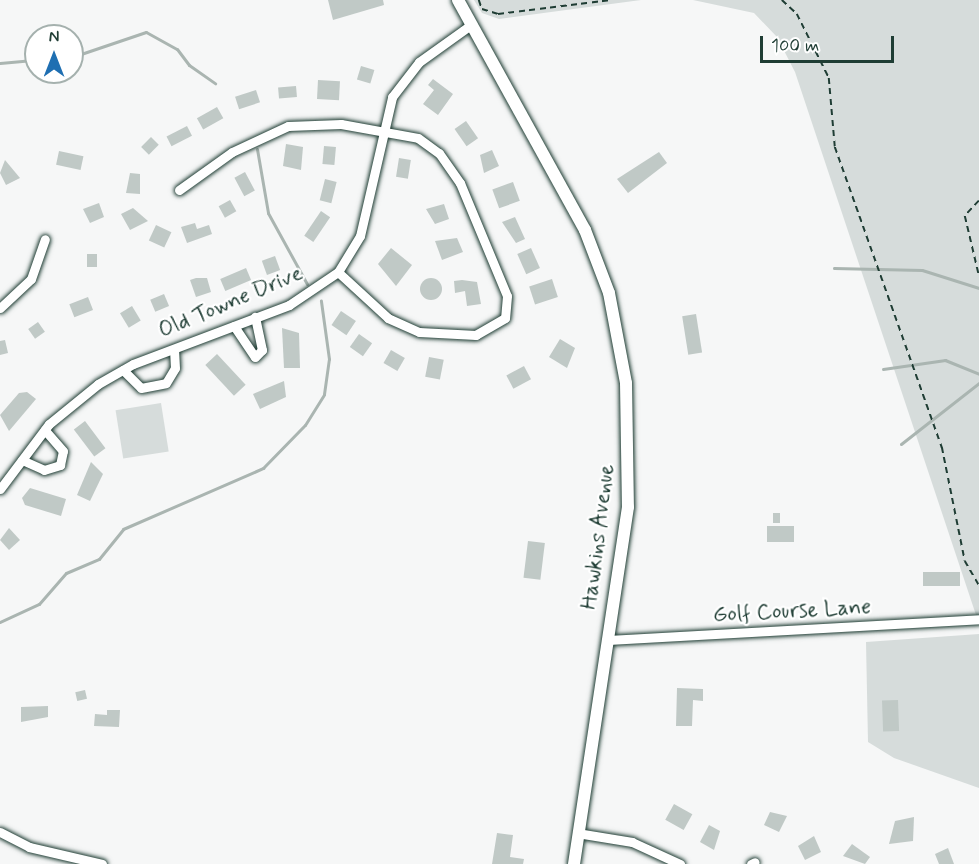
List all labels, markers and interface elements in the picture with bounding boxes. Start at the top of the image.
north arrow [24,24,84,84]
scale bar [763,24,896,62]
text: N [49,27,59,48]
text: 100 m [771,34,819,58]
street label: Old Towne Drive [155,261,307,345]
street label: Hawkins Avenue [577,460,621,614]
street label: Golf Course Lane [712,595,872,629]

